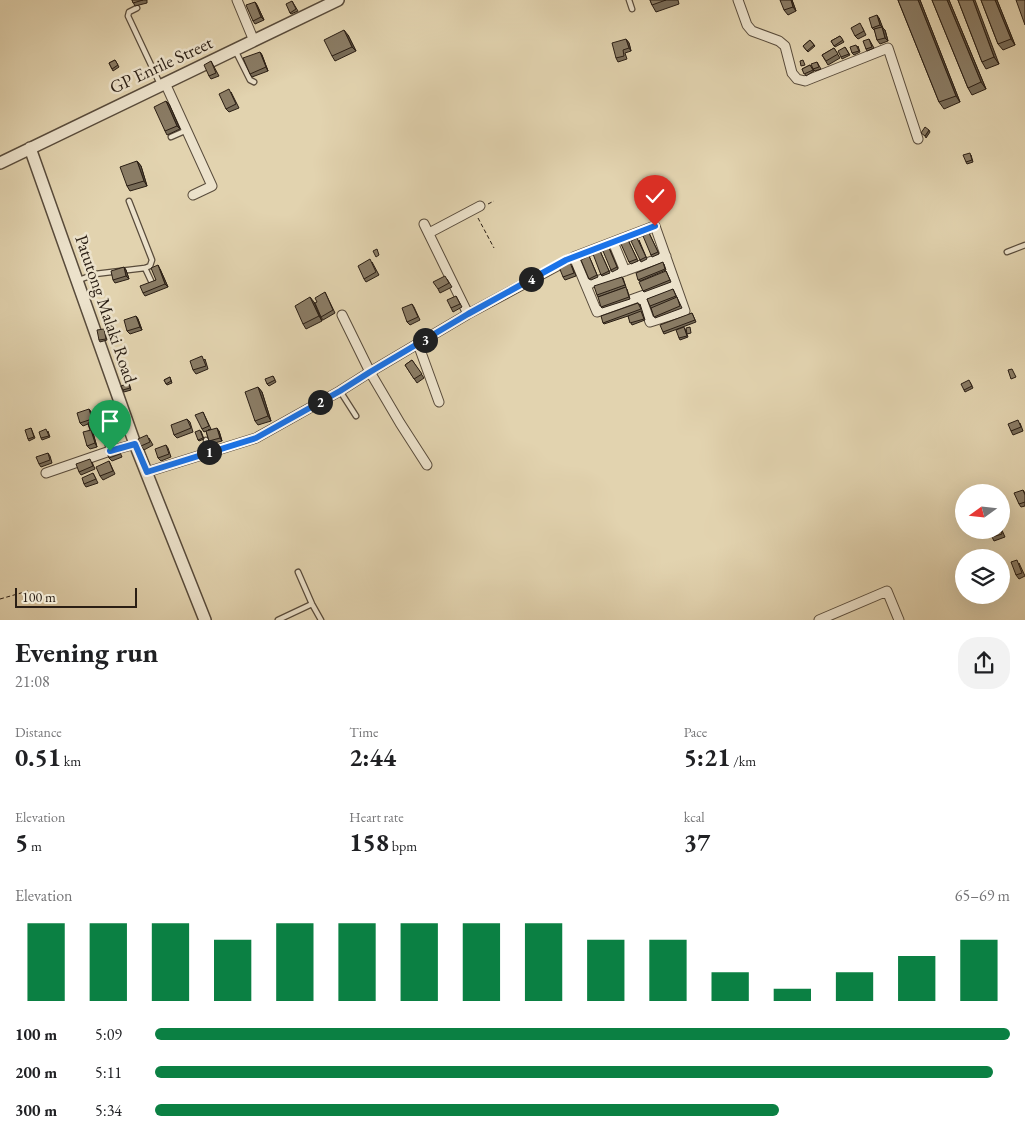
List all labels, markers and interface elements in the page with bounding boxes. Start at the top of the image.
street label: GP Enrile Street [106,30,216,98]
pin [634,175,676,226]
icon: check [641,182,669,210]
street label: Patutong Malaki Road [70,232,143,387]
pin: 4 [518,266,544,292]
text: 4 [528,270,535,288]
pin: 3 [412,328,438,352]
text: 3 [422,331,429,349]
pin: 2 [308,390,332,414]
text: 2 [317,393,324,411]
pin [89,400,131,451]
icon: arrive [96,407,124,435]
pin: 1 [196,440,222,464]
text: 1 [206,443,213,461]
north arrow [955,484,1010,539]
map controls [955,484,1010,604]
button: layers [955,549,1010,604]
scale bar [15,584,138,608]
text: 100 m [22,588,56,606]
text: Evening run [15,634,158,670]
button: share [958,637,1010,689]
text: 21:08 [15,671,50,692]
text: Distance [15,723,62,741]
text: Time [349,723,379,741]
text: Pace [684,723,707,741]
text: 0.51 [15,741,61,773]
text: 2:44 [349,741,396,773]
text: 5:21 [684,741,730,773]
text: km [61,752,81,770]
text: /km [730,752,756,770]
text: Elevation [15,808,65,826]
text: Heart rate [349,808,404,826]
text: kcal [684,808,705,826]
text: 5 [15,826,28,858]
text: 158 [349,826,389,858]
text: 37 [684,826,710,858]
text: m [28,837,42,855]
text: bpm [389,837,417,855]
text: Elevation [15,885,73,906]
text: 65–69 m [955,885,1010,906]
text: 100 m [15,1024,57,1045]
text: 5:09 [95,1024,122,1045]
text: 200 m [15,1062,57,1083]
text: 5:11 [95,1062,122,1083]
text: 300 m [15,1100,57,1121]
text: 5:34 [95,1100,122,1121]

